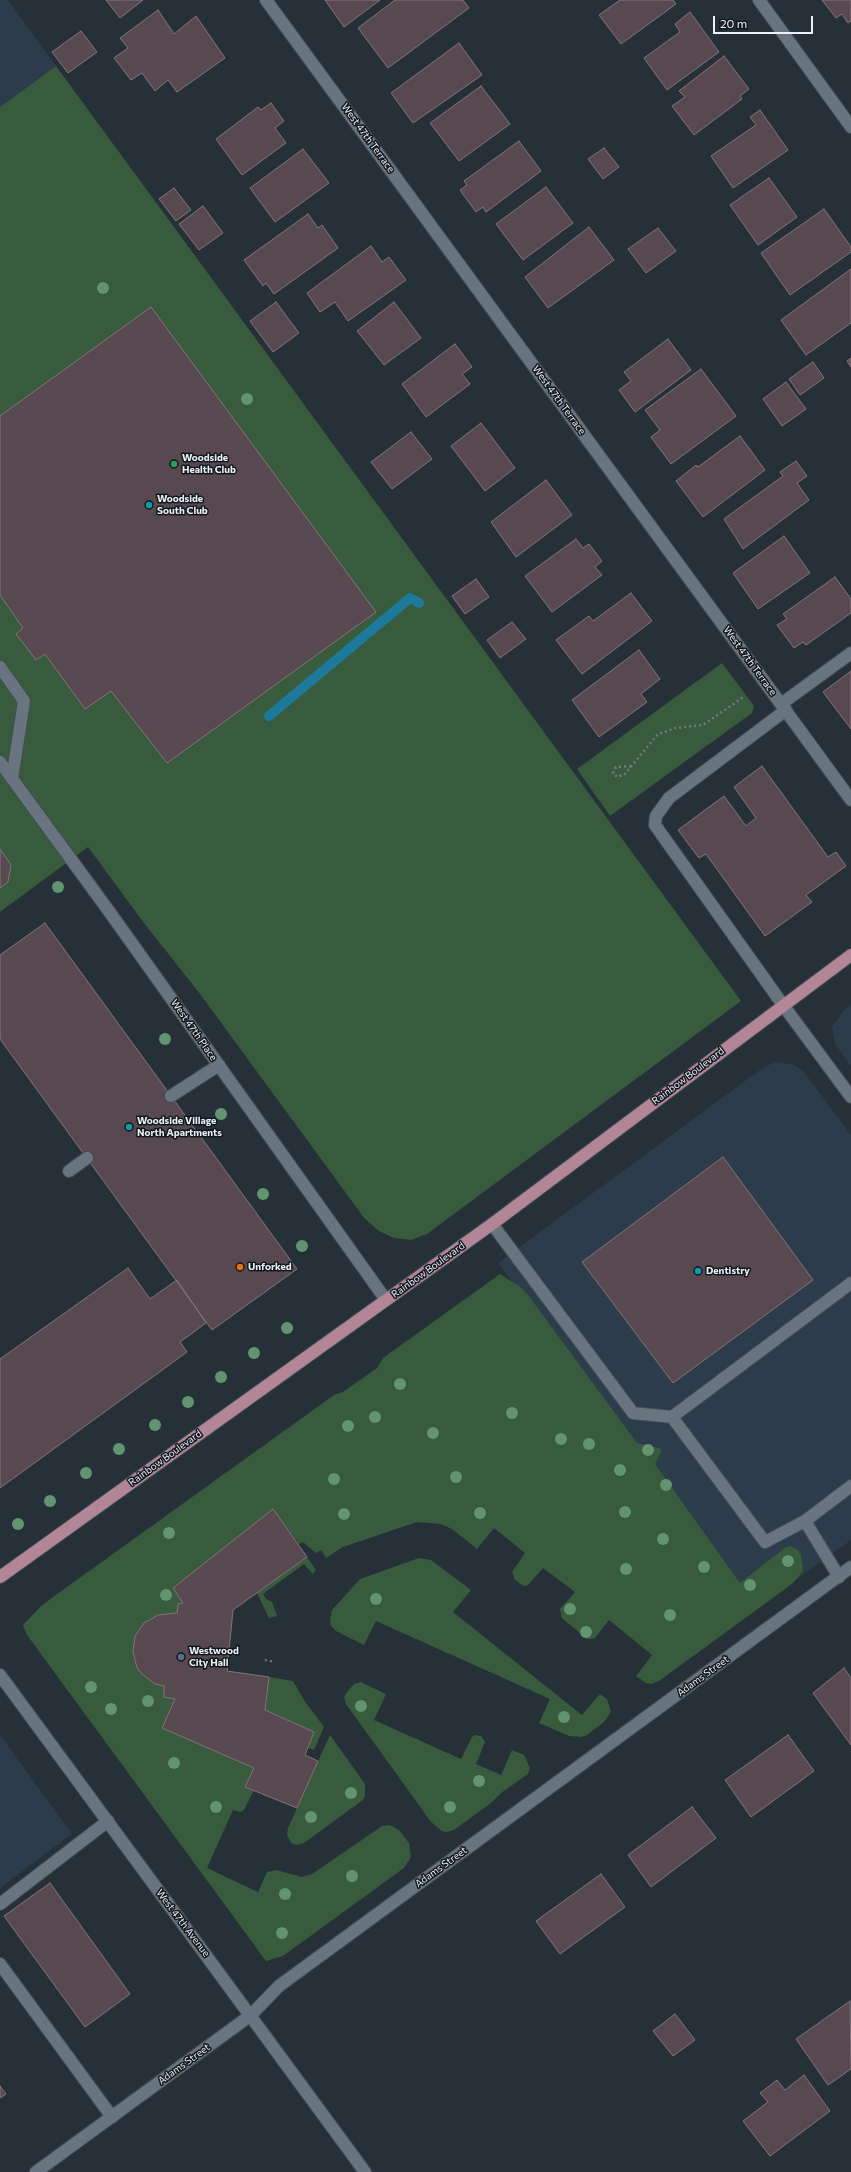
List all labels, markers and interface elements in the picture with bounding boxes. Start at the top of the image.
scale bar [715,8,815,34]
text: 20 m [720,16,747,30]
street label: West 47th Terrace [339,101,397,175]
street label: West 47th Terrace [530,363,588,437]
place label: Woodside Health Club [182,452,236,476]
marker: Woodside Health Club [169,459,179,469]
place label: Woodside South Club [157,493,208,516]
marker: Woodside South Club [144,500,154,510]
street label: West 47th Terrace [721,624,779,698]
street label: West 47th Place [168,997,220,1063]
street label: Rainbow Boulevard [649,1045,727,1107]
place label: Woodside Village North Apartments [137,1115,222,1138]
marker: Woodside Village North Apartments [124,1122,134,1132]
street label: Rainbow Boulevard [389,1239,467,1301]
place label: Unforked [248,1261,292,1273]
marker: Unforked [235,1262,245,1272]
place label: Dentistry [706,1265,750,1277]
marker: Dentistry [693,1266,703,1276]
street label: Rainbow Boulevard [126,1427,204,1489]
place label: Westwood City Hall [189,1645,239,1668]
marker: Westwood City Hall [176,1652,186,1662]
street label: Adams Street [675,1653,731,1699]
street label: Adams Street [413,1844,469,1890]
street label: West 47th Avenue [154,1887,212,1959]
street label: Adams Street [156,2041,212,2087]

